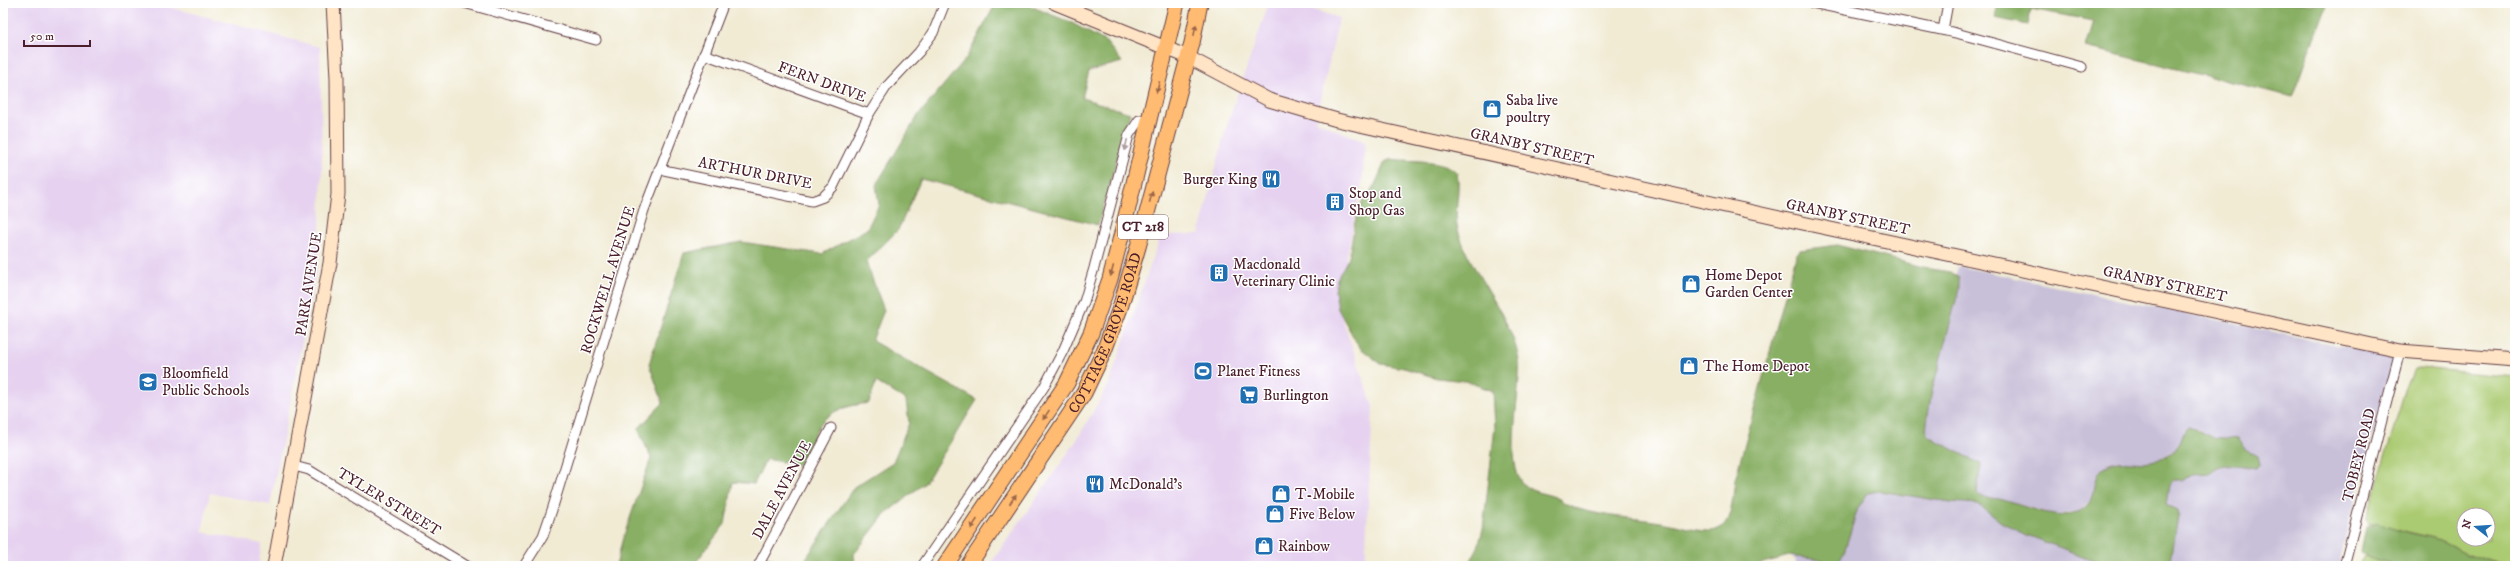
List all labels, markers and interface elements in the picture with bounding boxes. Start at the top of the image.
scale bar [24,22,90,48]
one-way arrow [1192,24,1198,36]
text: 50 m [30,29,54,44]
street label: FERN DRIVE [775,57,869,107]
one-way arrow [1155,81,1161,93]
place label: Saba live poultry [1505,91,1558,127]
shop icon: Saba live poultry [1481,98,1503,120]
street label: GRANBY STREET [1468,124,1596,171]
one-way arrow [1123,138,1129,151]
street label: ARTHUR DRIVE [696,153,814,193]
restaurant icon: Burger King [1260,168,1282,190]
place label: Burger King [1183,170,1258,189]
place label: Stop and Shop Gas [1349,184,1405,220]
one-way arrow [1148,191,1154,203]
building icon: Stop and Shop Gas [1324,191,1346,213]
street label: GRANBY STREET [1784,195,1912,240]
street label: ROCKWELL AVENUE [576,203,640,356]
road number: CT 218 [1118,215,1168,239]
street label: PARK AVENUE [291,230,327,338]
street label: COTTAGE GROVE ROAD [1064,250,1145,417]
place label: Macdonald Veterinary Clinic [1232,255,1336,291]
building icon: Macdonald Veterinary Clinic [1208,262,1230,284]
street label: GRANBY STREET [2101,262,2229,307]
one-way arrow [1109,265,1115,277]
place label: Home Depot Garden Center [1705,266,1793,302]
shop icon: Home Depot Garden Center [1680,273,1702,295]
shop icon: The Home Depot [1678,355,1700,377]
place label: The Home Depot [1703,357,1809,376]
sports icon: Planet Fitness [1192,360,1214,382]
place label: Planet Fitness [1217,362,1300,381]
place label: Bloomfield Public Schools [162,364,249,400]
school or university icon: Bloomfield Public Schools [137,371,159,393]
supermarket icon: Burlington [1238,384,1260,406]
place label: Burlington [1263,386,1329,405]
street label: TOBEY ROAD [2338,406,2380,504]
one-way arrow [1042,410,1050,420]
street label: DALE AVENUE [748,437,816,543]
street label: TYLER STREET [334,464,445,541]
restaurant icon: McDonald's [1084,473,1106,495]
place label: McDonald's [1109,475,1182,494]
shop icon: T-Mobile [1270,483,1292,505]
place label: T-Mobile [1295,485,1355,504]
one-way arrow [1009,494,1017,504]
shop icon: Five Below [1264,503,1286,525]
place label: Five Below [1289,505,1355,524]
north arrow [2456,507,2496,547]
one-way arrow [970,518,978,529]
text: N [2459,518,2475,531]
shop icon: Rainbow [1253,535,1275,557]
place label: Rainbow [1278,537,1330,556]

